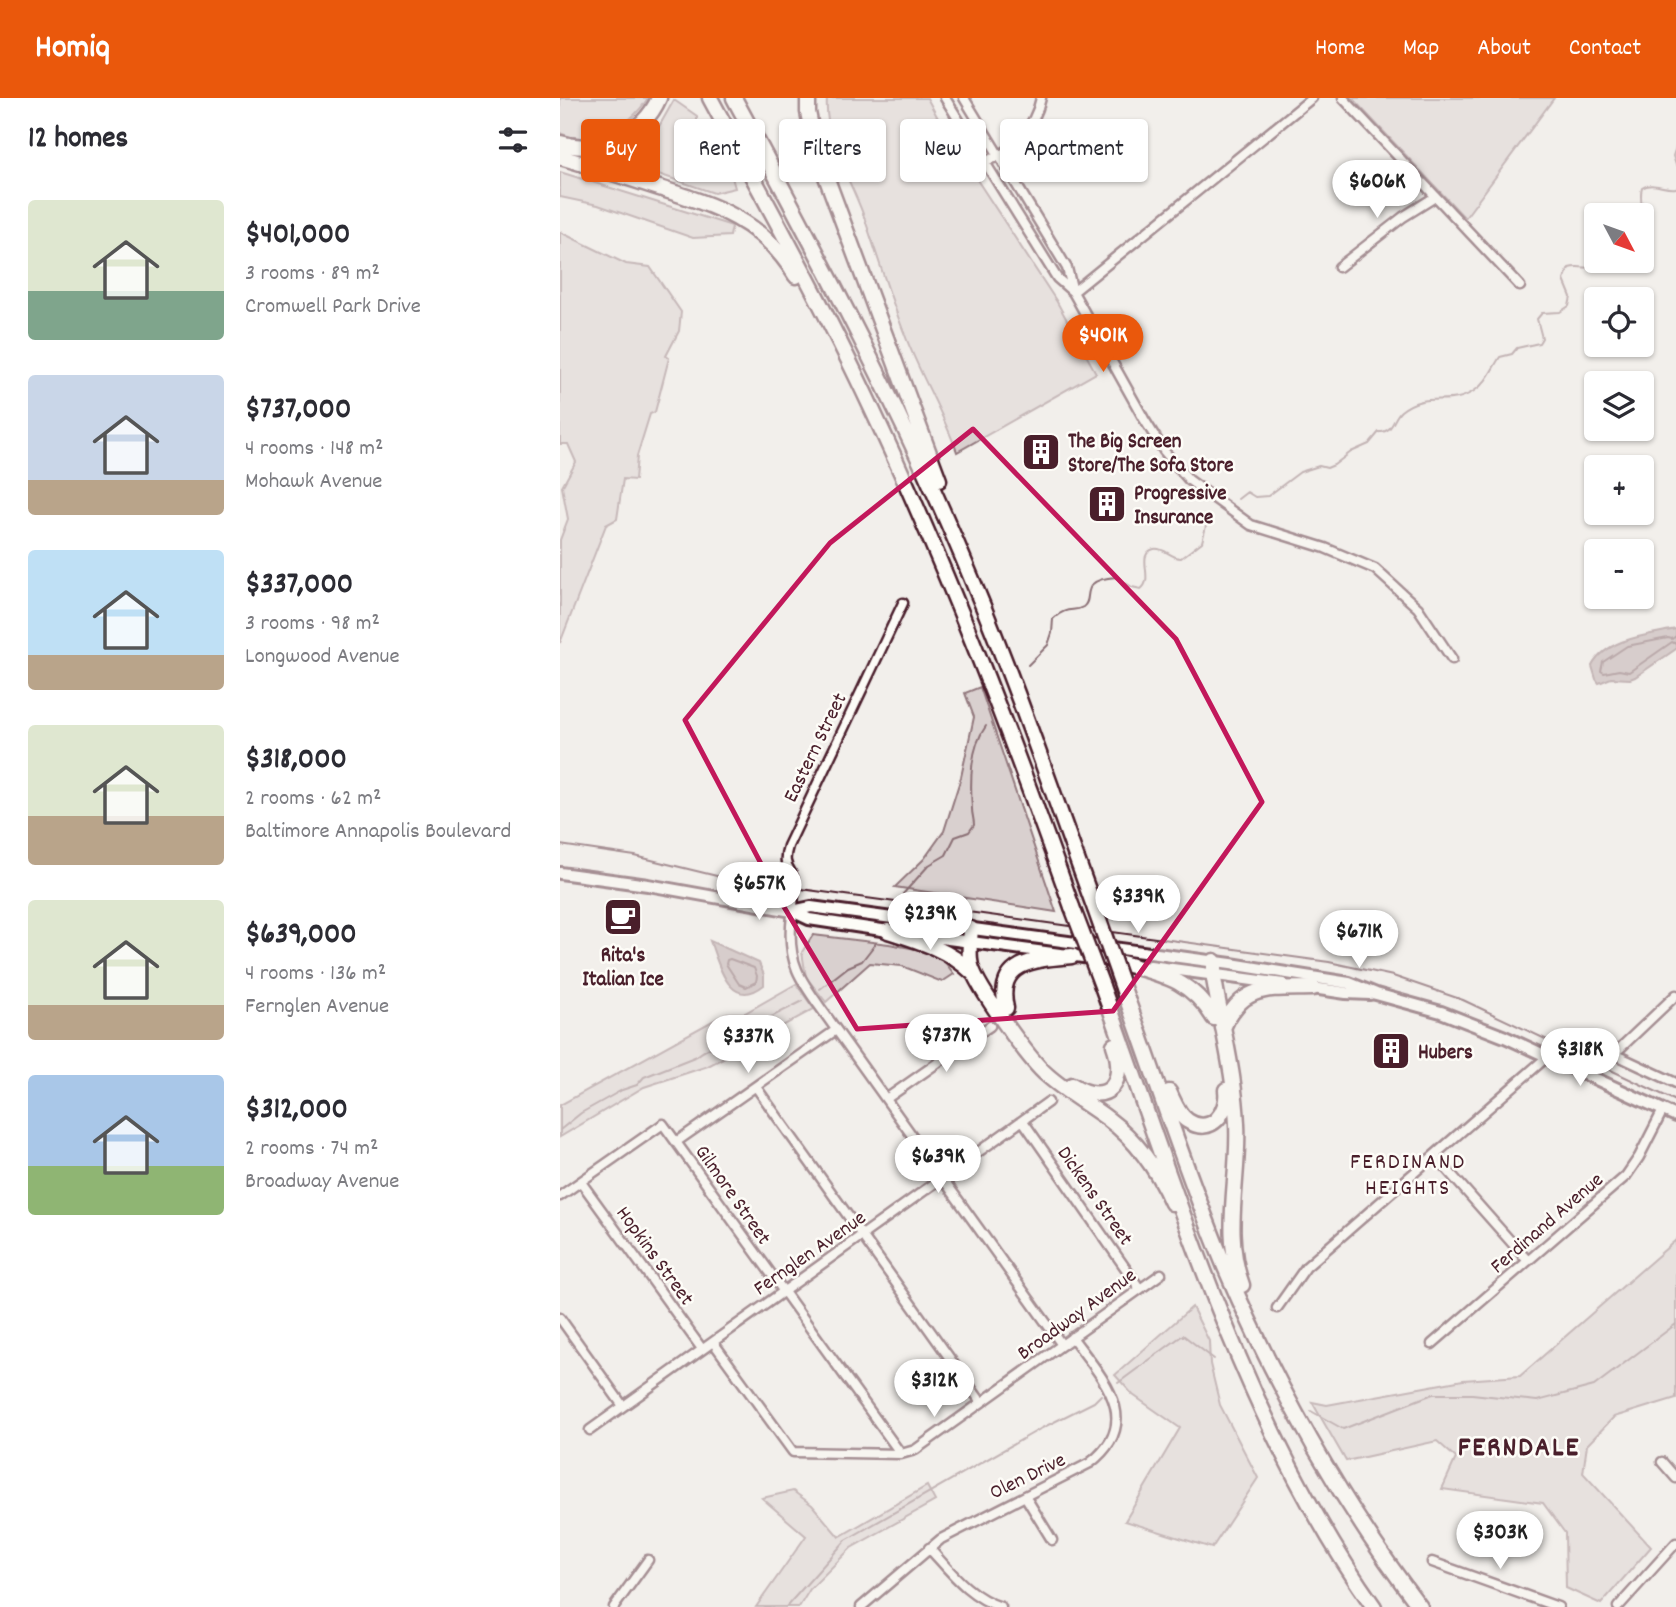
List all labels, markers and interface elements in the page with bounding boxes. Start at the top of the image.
text: Homiq [35,26,110,73]
text: Home [1315,32,1365,66]
text: Map [1403,32,1439,66]
text: About [1477,32,1531,66]
text: Contact [1569,32,1641,66]
text: 12 homes [28,119,128,162]
chip: Buy [581,119,660,182]
chip: Rent [674,119,765,182]
chip: Filters [779,119,886,182]
chip: New [900,119,986,182]
chip: Apartment [1000,119,1148,182]
icon: filters [494,121,532,159]
pin: $606K [1328,160,1426,220]
text: $606K [1348,166,1406,199]
north arrow [1584,203,1654,273]
map controls [1584,203,1654,609]
text: $401,000 [245,215,350,258]
icon: home [84,228,168,312]
text: 3 rooms · 89 m² [245,258,380,291]
button: locate [1584,287,1654,357]
text: Cromwell Park Drive [245,291,421,324]
pin: $401K [1054,314,1152,374]
text: $401K [1078,320,1128,353]
button: layers [1584,371,1654,441]
text: $737,000 [245,390,351,433]
icon: home [84,403,168,487]
place label: The Big Screen Store/The Sofa Store [1068,428,1233,482]
building icon: The Big Screen Store/The Sofa Store [1020,431,1062,473]
text: 4 rooms · 148 m² [245,433,383,466]
button: + [1584,455,1654,525]
text: Mohawk Avenue [245,466,382,499]
place label: Progressive Insurance [1134,480,1226,534]
building icon: Progressive Insurance [1086,483,1128,525]
button: − [1584,539,1654,609]
text: $337,000 [245,565,353,608]
icon: home [84,578,168,662]
text: 3 rooms · 98 m² [245,608,380,641]
text: Longwood Avenue [245,641,400,674]
street label: Eastern Street [777,688,856,808]
text: $318,000 [245,740,347,783]
icon: home [84,753,168,837]
text: 2 rooms · 62 m² [245,783,381,816]
text: Baltimore Annapolis Boulevard [245,816,511,849]
pin: $657K [710,862,808,922]
text: $657K [732,868,786,901]
pin: $339K [1089,876,1187,935]
text: $339K [1111,881,1165,914]
pin: $239K [881,892,979,952]
cafe icon: Rita's Italian Ice [602,896,644,938]
text: $239K [903,898,957,931]
pin: $671K [1310,910,1408,970]
text: $639,000 [245,915,357,958]
text: $671K [1335,916,1383,949]
icon: home [84,928,168,1012]
place label: Rita's Italian Ice [582,942,664,996]
text: 4 rooms · 136 m² [245,958,386,991]
text: Fernglen Avenue [245,991,389,1024]
pin: $737K [897,1014,995,1074]
pin: $337K [699,1016,797,1075]
text: $737K [921,1020,971,1053]
text: $337K [722,1021,774,1054]
pin: $318K [1531,1028,1629,1088]
building icon: Hubers [1370,1030,1412,1072]
text: $318K [1557,1034,1603,1067]
place label: Hubers [1418,1039,1473,1069]
text: $312,000 [245,1090,348,1133]
icon: home [84,1103,168,1187]
text: 2 rooms · 74 m² [245,1133,378,1166]
pin: $639K [889,1136,987,1195]
street label: Gilmore Street [686,1140,777,1252]
text: $639K [911,1141,965,1174]
street label: Dickens Street [1048,1141,1139,1253]
district label: FERDINAND HEIGHTS [1350,1147,1466,1206]
text: Broadway Avenue [245,1166,399,1199]
street label: Ferdinand Avenue [1485,1167,1611,1282]
street label: Hopkins Street [607,1201,700,1313]
street label: Fernglen Avenue [748,1204,873,1304]
street label: Broadway Avenue [1012,1262,1144,1369]
pin: $312K [885,1360,983,1419]
text: $312K [910,1365,958,1398]
district label: FERNDALE [1458,1430,1580,1470]
street label: Olen Drive [985,1446,1071,1509]
pin: $303K [1451,1512,1549,1571]
text: $303K [1472,1517,1528,1550]

